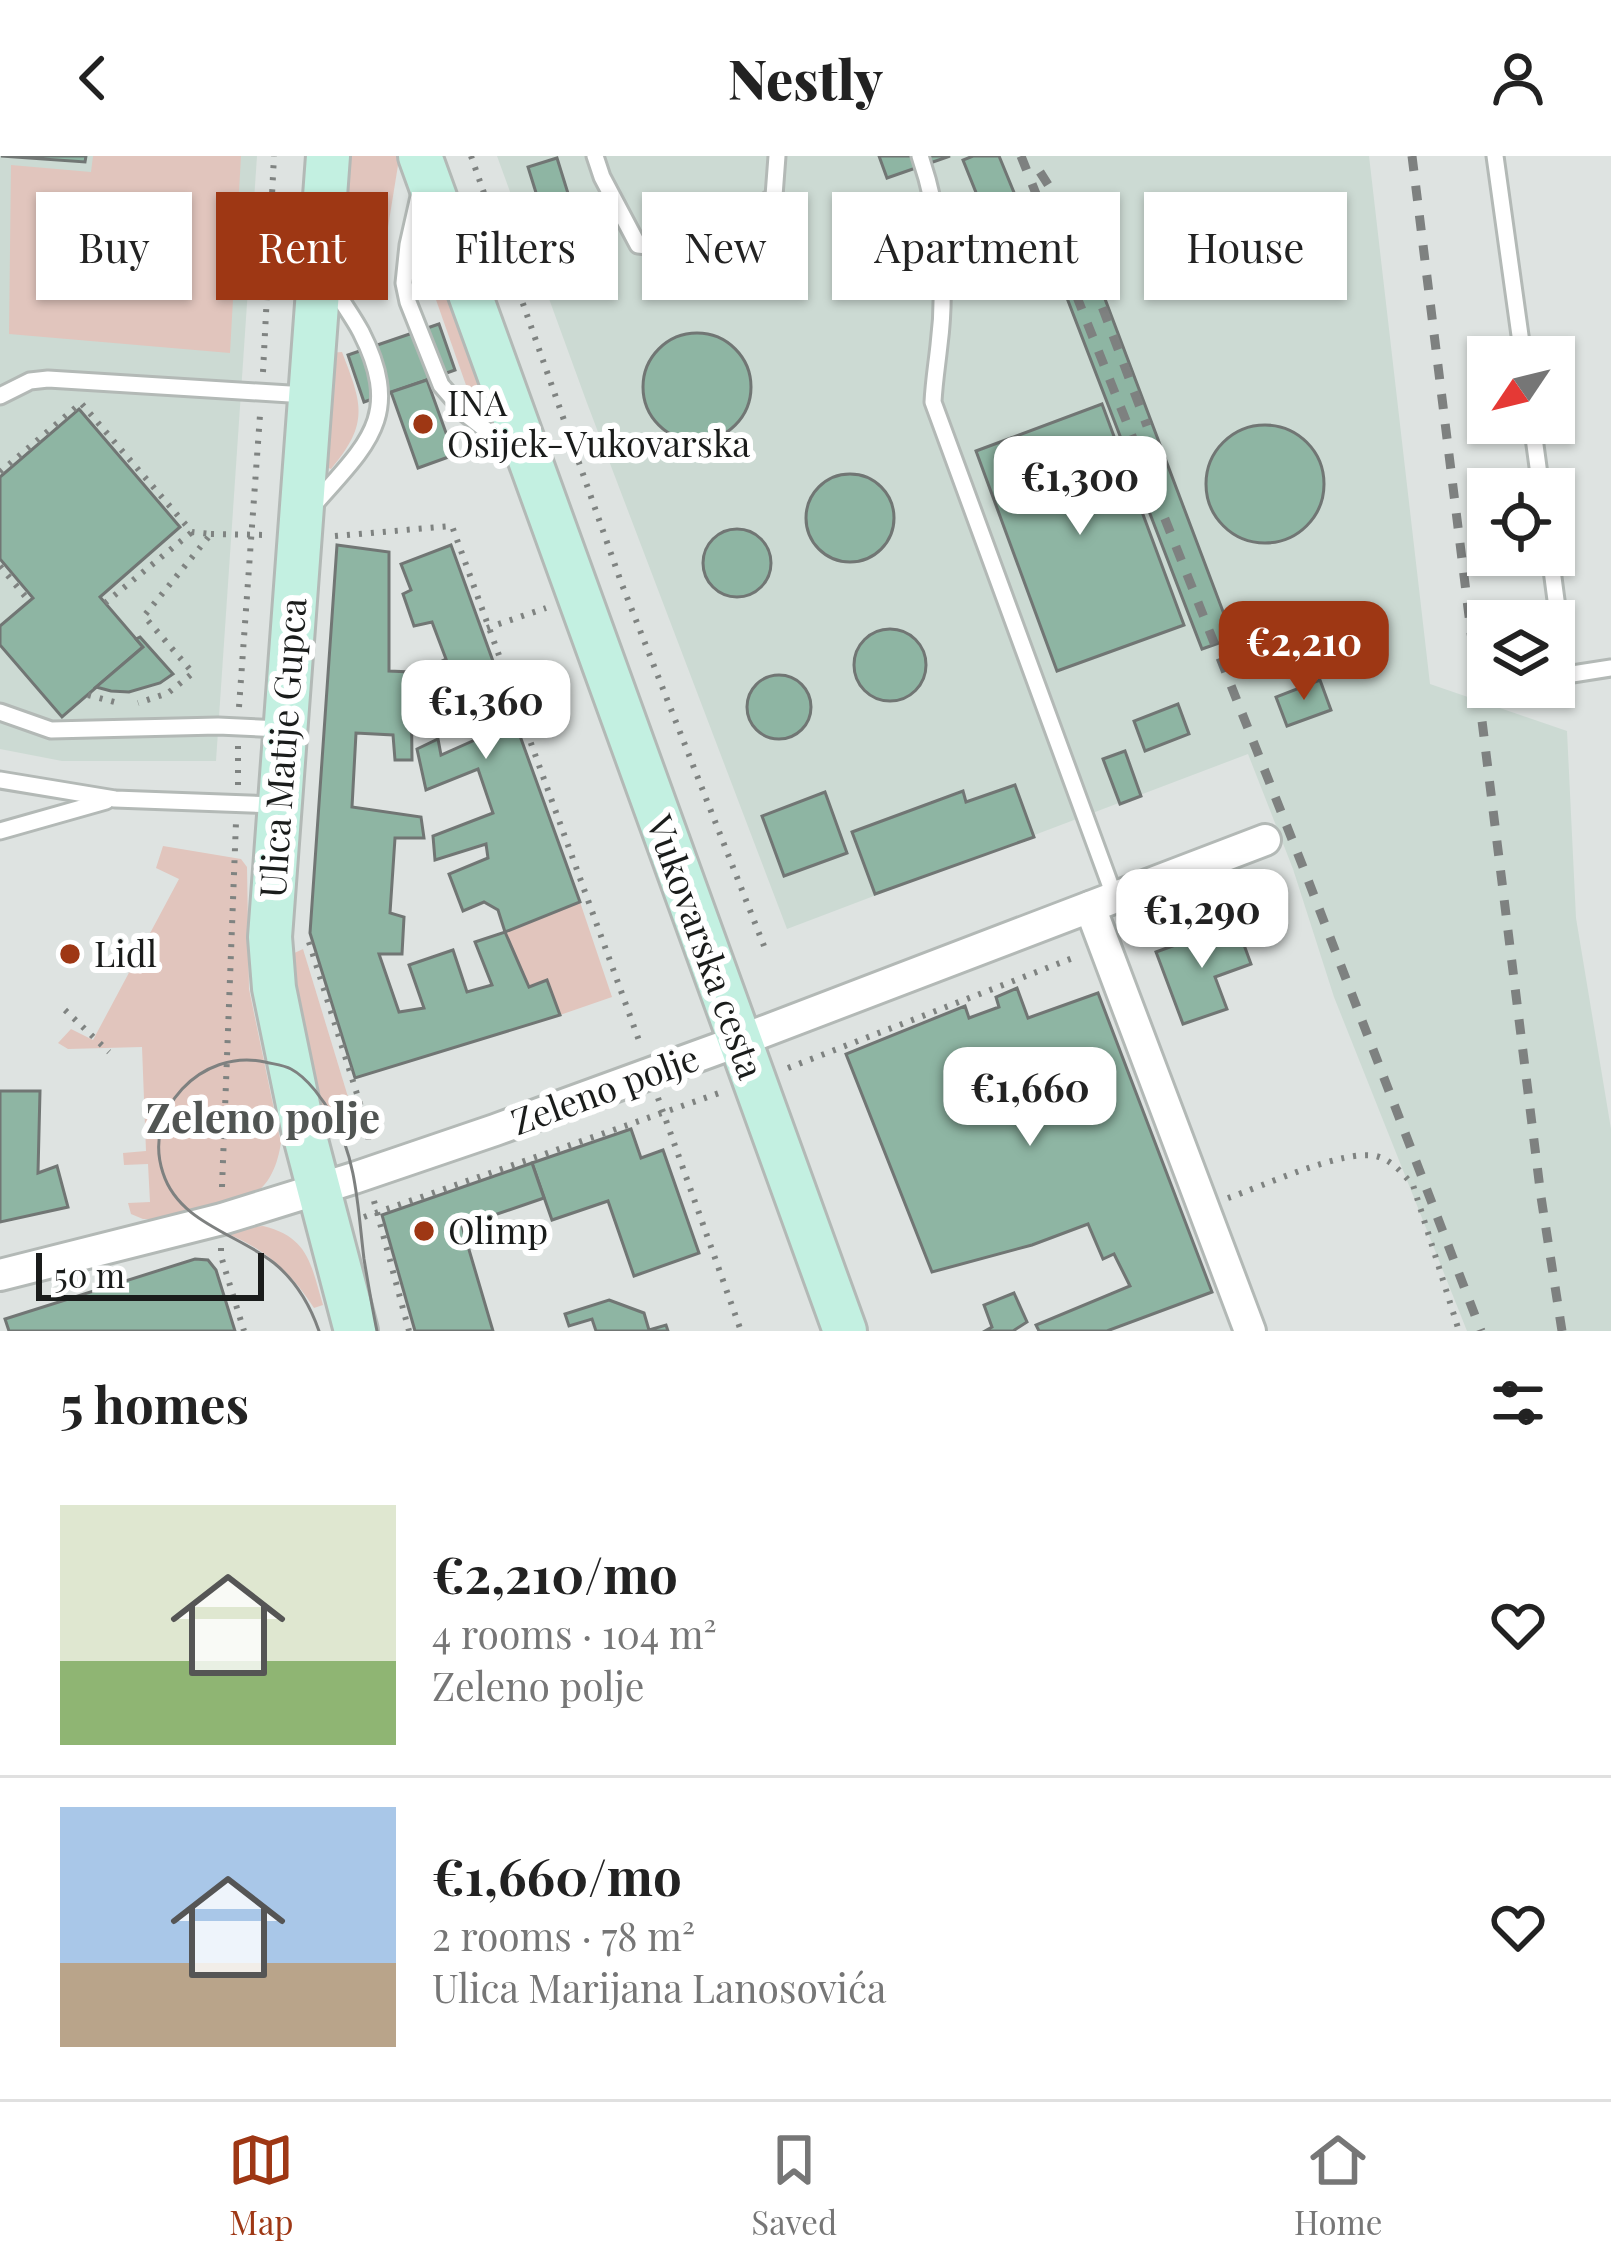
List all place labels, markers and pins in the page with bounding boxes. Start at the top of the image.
place label: INA Osijek-Vukovarska [447,377,750,466]
marker: INA Osijek-Vukovarska [410,411,436,437]
pin: €1,300 [982,436,1178,538]
pin: €2,210 [1206,601,1402,703]
pin: €1,360 [388,660,584,762]
pin: €1,290 [1104,869,1300,971]
place label: Lidl [94,928,157,976]
marker: Lidl [57,941,83,967]
pin: €1,660 [932,1047,1128,1149]
place label: Olimp [448,1205,548,1253]
marker: Olimp [411,1218,437,1244]

